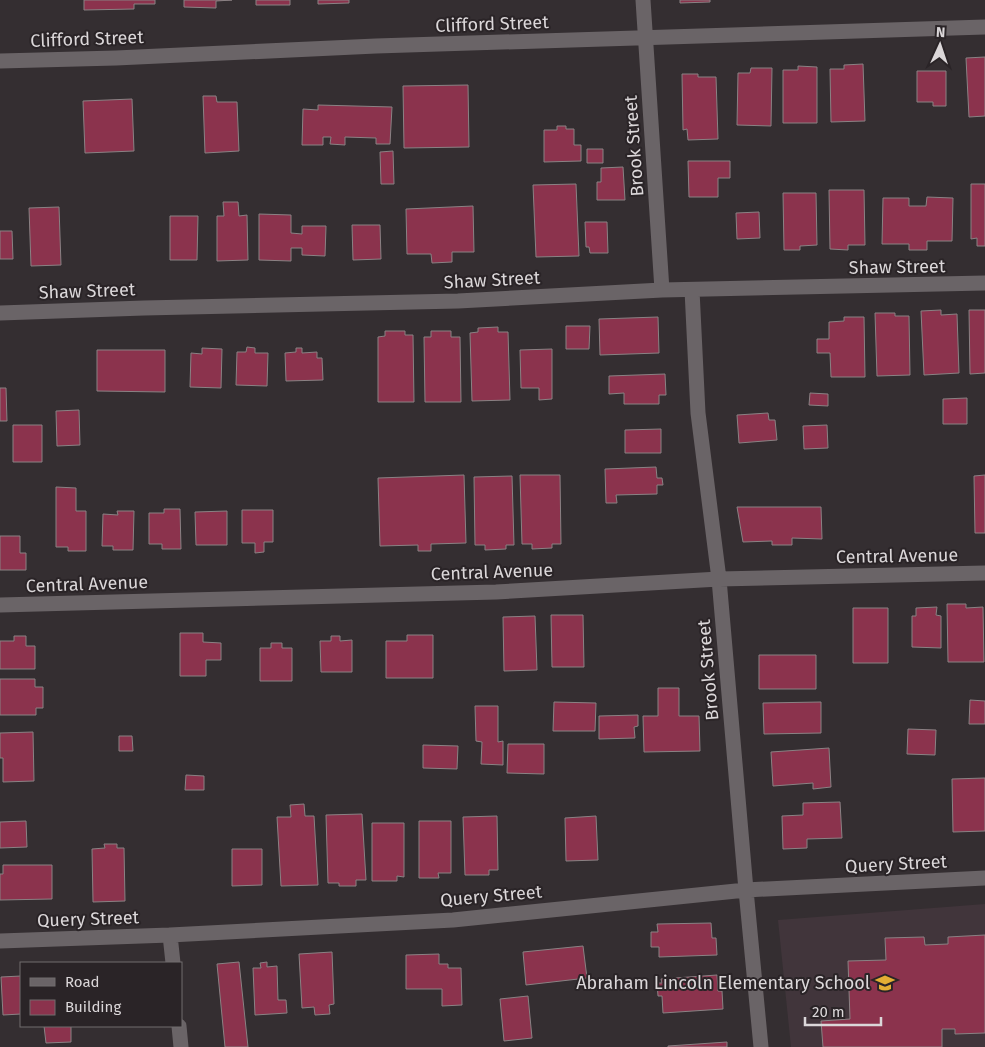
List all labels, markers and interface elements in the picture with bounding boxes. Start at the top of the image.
street label: Clifford Street [435,11,550,37]
north arrow [915,20,965,70]
text: N [936,24,946,41]
street label: Clifford Street [30,26,145,52]
street label: Brook Street [619,94,649,197]
street label: Shaw Street [849,255,946,279]
street label: Shaw Street [443,266,541,294]
street label: Shaw Street [38,278,136,304]
street label: Central Avenue [836,544,958,568]
street label: Central Avenue [431,559,553,585]
street label: Central Avenue [26,571,148,597]
street label: Brook Street [693,618,723,721]
street label: Query Street [844,850,948,878]
street label: Query Street [439,881,543,911]
street label: Query Street [37,906,140,932]
legend [20,962,182,1027]
place label: Abraham Lincoln Elementary School [576,972,870,994]
school or university icon: Abraham Lincoln Elementary School [874,972,896,994]
text: Road [65,973,100,991]
scale bar [805,994,881,1026]
text: Building [65,998,121,1016]
text: 20 m [812,1003,845,1021]

